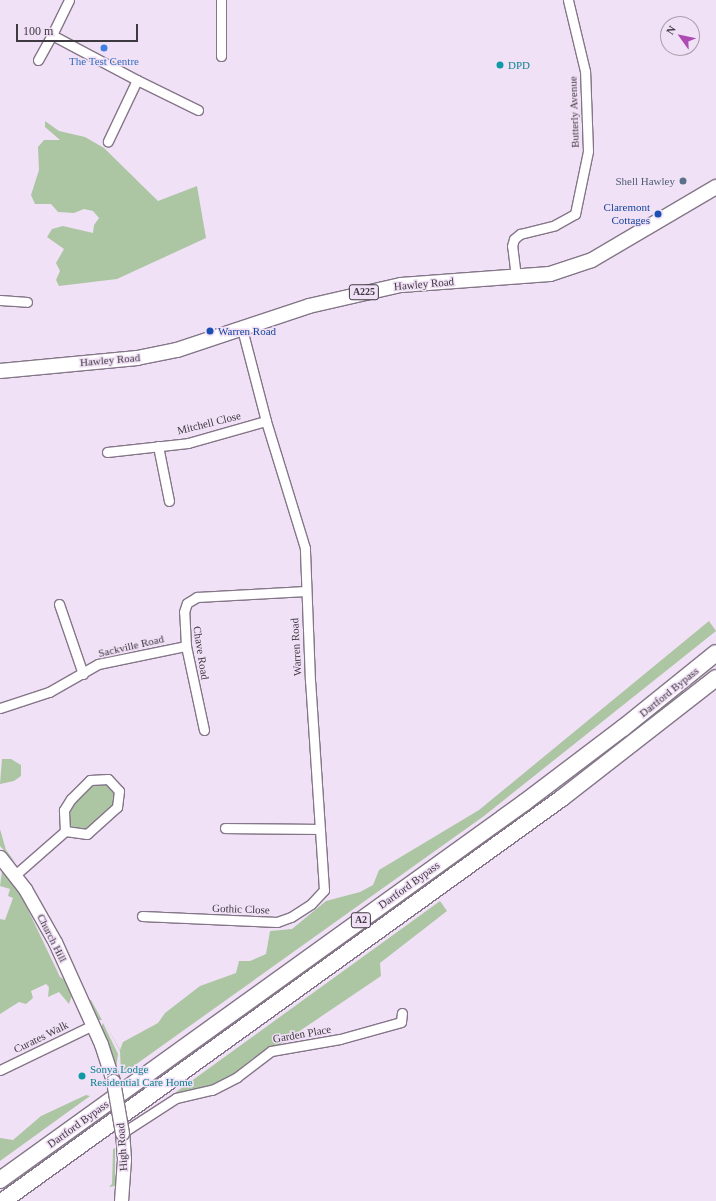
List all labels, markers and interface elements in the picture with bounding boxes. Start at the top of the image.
scale bar [18,16,140,42]
north arrow [660,16,700,56]
text: N [664,23,678,37]
text: 100 m [23,24,53,38]
marker: The Test Centre [99,43,109,53]
place label: The Test Centre [69,54,139,68]
place label: DPD [508,58,530,72]
marker: DPD [495,60,505,70]
street label: Butterly Avenue [566,76,582,148]
place label: Shell Hawley [615,174,675,188]
marker: Shell Hawley [678,176,688,186]
place label: Claremont Cottages [604,201,650,227]
marker: Claremont Cottages [653,209,663,219]
street label: Hawley Road [393,275,455,293]
road number: A225 [348,284,380,300]
place label: Warren Road [218,324,276,338]
marker: Warren Road [205,326,215,336]
street label: Hawley Road [79,351,141,369]
street label: Mitchell Close [176,409,242,437]
street label: Warren Road [288,618,304,676]
street label: Chave Road [190,625,212,681]
street label: Sackville Road [97,632,165,660]
street label: Dartford Bypass [637,664,701,720]
street label: Dartford Bypass [376,858,442,912]
street label: Gothic Close [212,901,270,917]
street label: Church Hill [34,912,70,964]
road number: A2 [350,912,372,928]
street label: Curates Walk [11,1018,71,1056]
street label: Garden Place [272,1022,332,1046]
place label: Sonya Lodge Residential Care Home [90,1063,193,1089]
marker: Sonya Lodge Residential Care Home [77,1071,87,1081]
street label: Dartford Bypass [45,1097,111,1151]
street label: High Road [114,1123,130,1171]

